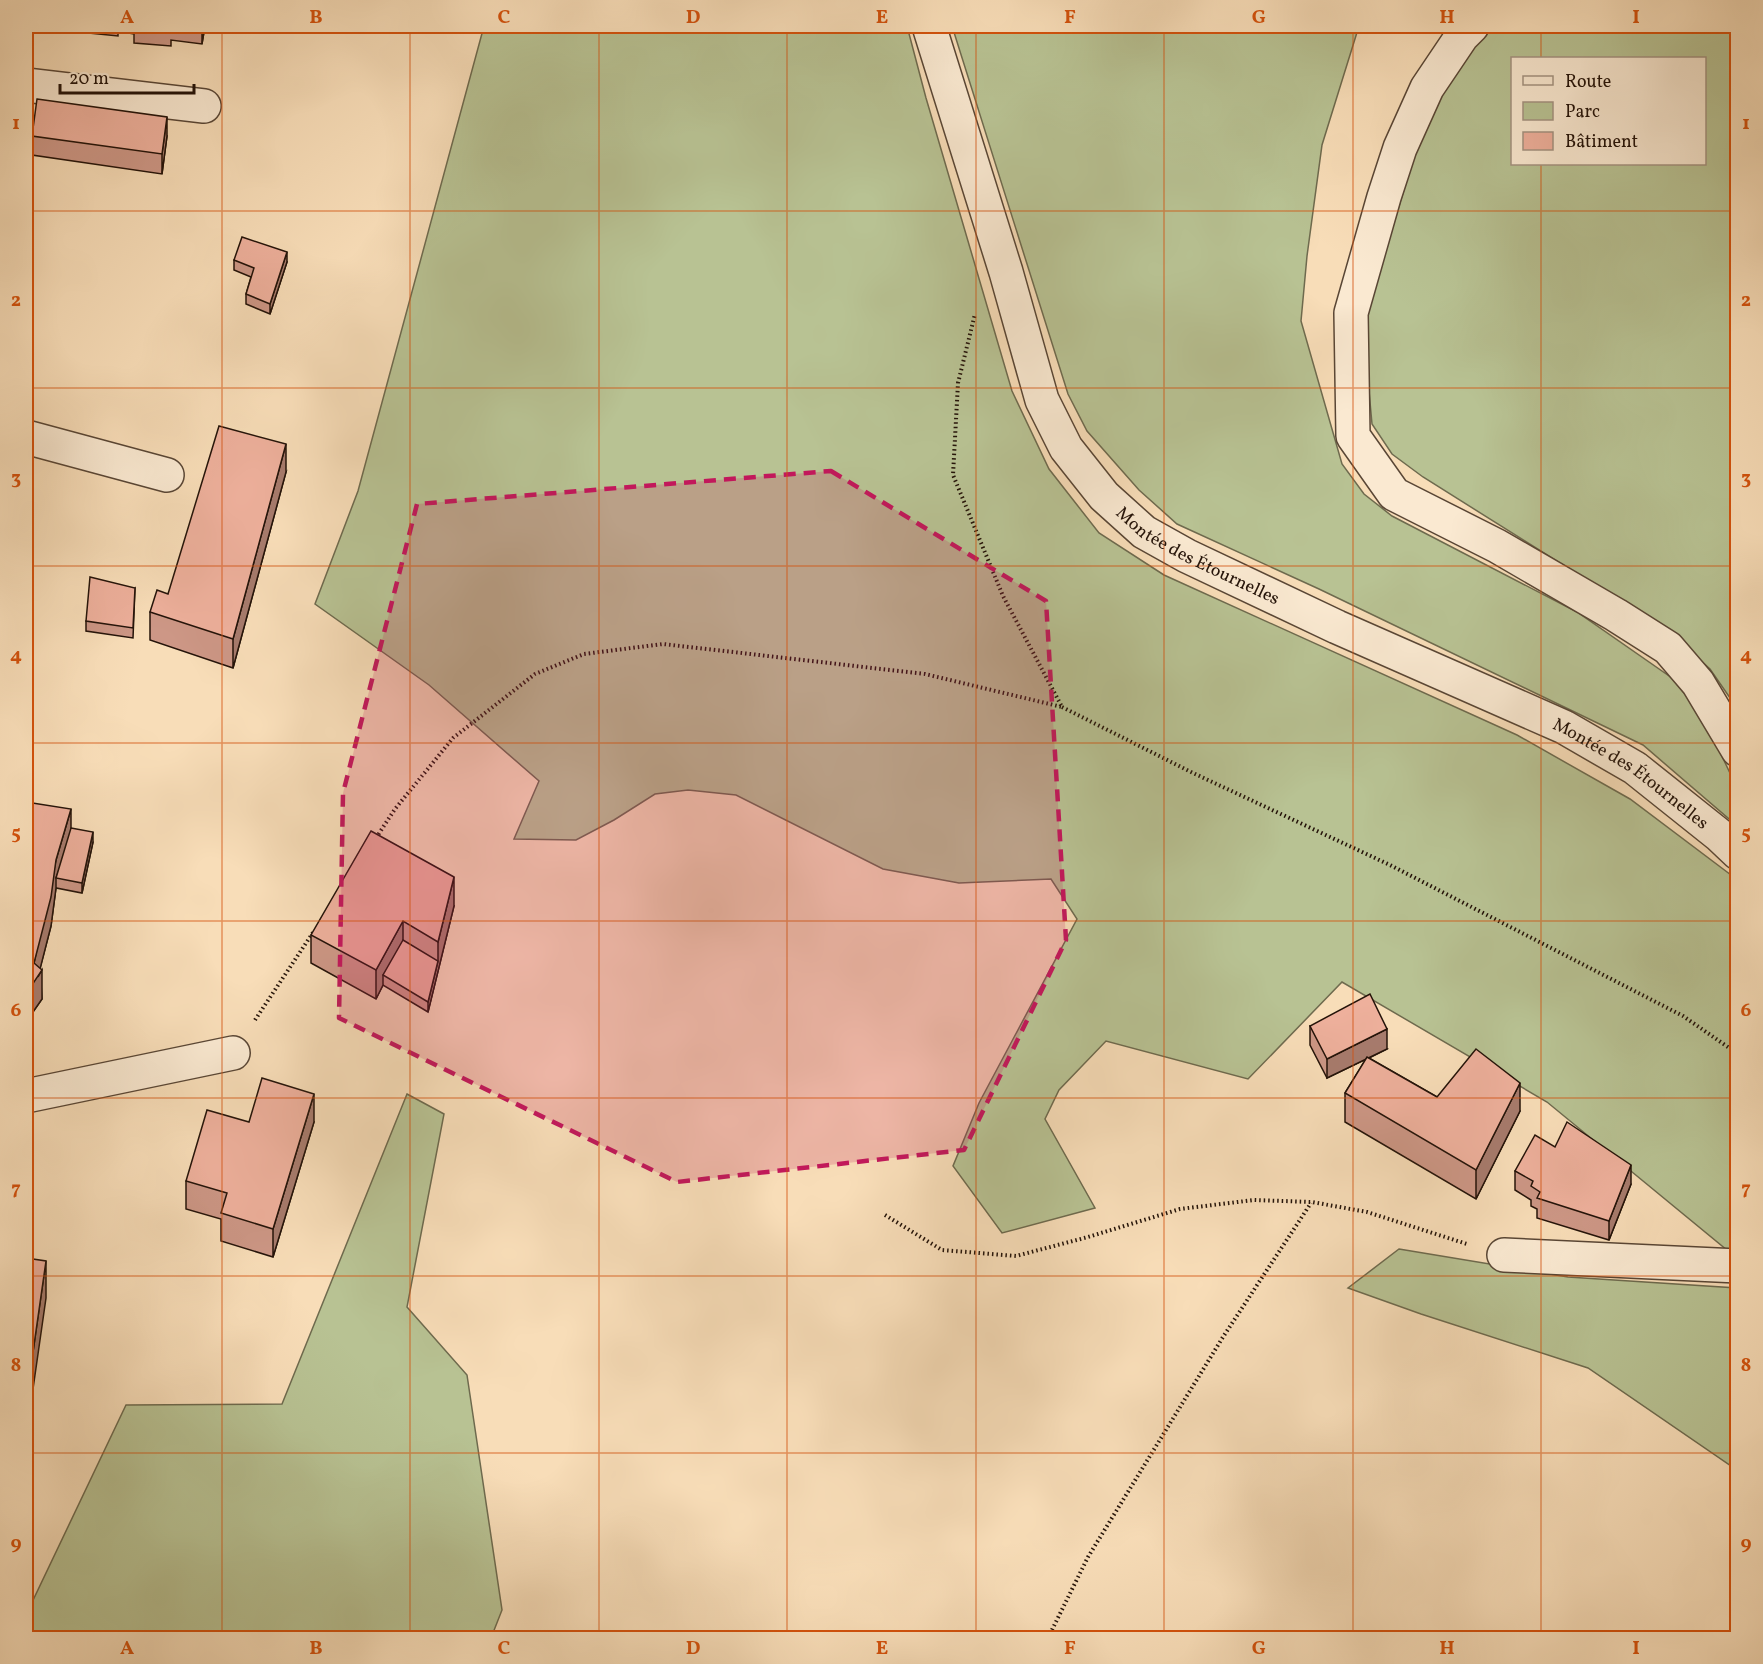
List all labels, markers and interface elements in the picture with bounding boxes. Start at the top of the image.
text: A [120,4,134,32]
text: B [309,4,323,32]
text: C [498,4,511,32]
text: D [686,4,700,32]
text: E [876,4,888,32]
text: F [1064,4,1076,32]
text: G [1252,4,1266,32]
text: H [1439,4,1455,32]
text: I [1632,4,1640,32]
scale bar [60,57,194,95]
legend [1511,57,1706,165]
text: 20 m [69,67,109,92]
text: Route [1565,70,1611,95]
text: Parc [1565,100,1600,125]
text: 1 [12,110,20,138]
text: 1 [1742,110,1750,138]
text: Bâtiment [1565,130,1638,155]
text: 2 [11,287,21,315]
text: 2 [1741,287,1751,315]
text: 3 [11,465,21,493]
text: 3 [1741,465,1751,493]
street label: Montée des Étournelles [1110,501,1283,612]
text: 4 [10,642,22,670]
text: 4 [1740,642,1752,670]
street label: Montée des Étournelles [1548,713,1713,836]
text: 5 [11,820,21,848]
text: 5 [1741,820,1751,848]
text: 6 [11,997,22,1025]
text: 6 [1741,997,1752,1025]
text: 7 [11,1175,21,1203]
text: 7 [1741,1175,1751,1203]
text: 8 [11,1352,21,1380]
text: 8 [1741,1352,1751,1380]
text: 9 [10,1530,22,1558]
text: 9 [1740,1530,1752,1558]
text: A [120,1635,134,1663]
text: B [309,1635,323,1663]
text: C [498,1635,511,1663]
text: D [686,1635,700,1663]
text: E [876,1635,888,1663]
text: F [1064,1635,1076,1663]
text: G [1252,1635,1266,1663]
text: H [1439,1635,1455,1663]
text: I [1632,1635,1640,1663]

